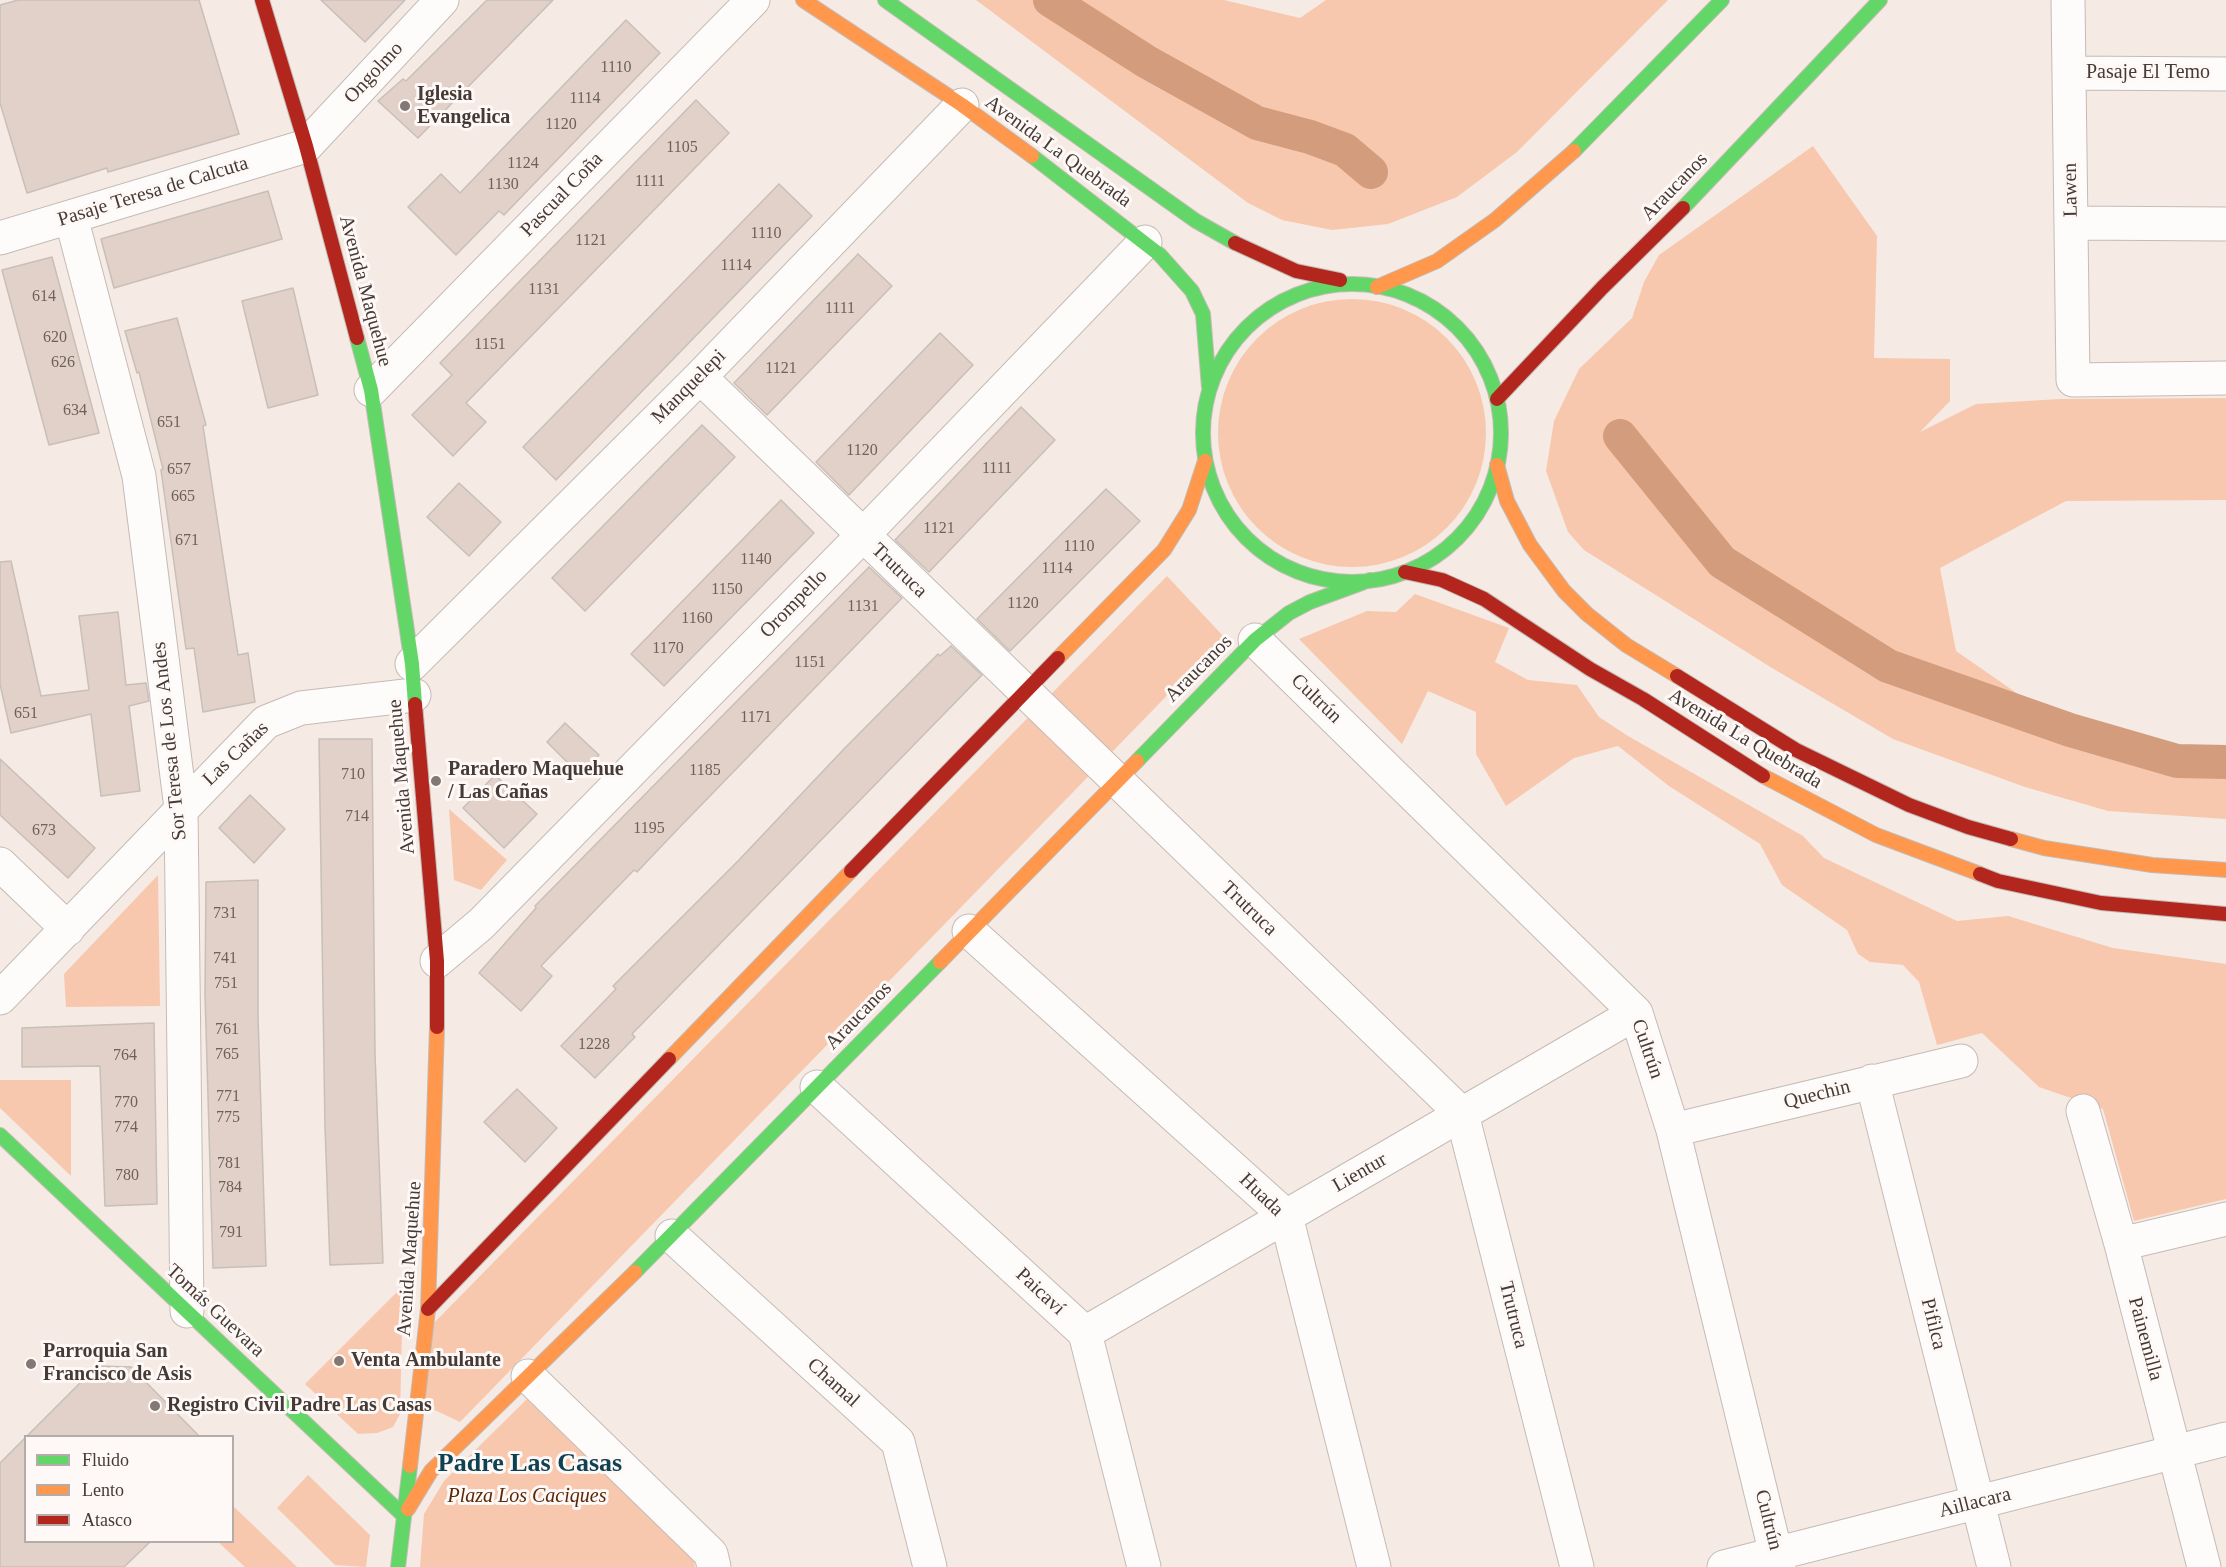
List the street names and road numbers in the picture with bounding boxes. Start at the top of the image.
street label: Ongolmo [339,37,409,109]
street label: Pasaje El Temo [2086,61,2210,85]
street label: Avenida La Quebrada [980,91,1136,213]
street label: Pascual Coña [516,148,608,242]
street label: Araucanos [1637,148,1713,226]
street label: Pasaje Teresa de Calcuta [55,152,251,232]
street label: Lawen [2059,163,2083,217]
street label: Avenida Maquehue [333,213,397,369]
street label: Manquelepi [647,345,731,429]
street label: Trutruca [866,539,932,603]
street label: Orompello [755,564,833,644]
street label: Araucanos [1160,630,1238,708]
street label: Sor Teresa de Los Andes [148,640,192,842]
street label: Cultrún [1286,669,1346,729]
street label: Avenida La Quebrada [1664,684,1826,794]
street label: Avenida Maquehue [383,698,421,856]
street label: Las Cañas [198,717,274,791]
street label: Trutruca [1216,877,1282,941]
street label: Araucanos [821,977,897,1055]
street label: Cultrún [1626,1016,1668,1082]
street label: Quechin [1781,1075,1853,1115]
street label: Lientur [1329,1148,1391,1198]
street label: Huada [1234,1168,1288,1222]
street label: Avenida Maquehue [393,1181,427,1337]
street label: Tomás Guevara [161,1259,269,1363]
street label: Paicaví [1010,1263,1070,1321]
street label: Trutruca [1493,1279,1533,1351]
street label: Painemilla [2122,1295,2168,1383]
street label: Pifilca [1915,1296,1951,1352]
street label: Chamal [802,1353,864,1413]
street label: Aillacara [1937,1482,2013,1524]
street label: Cultrún [1749,1487,1787,1553]

